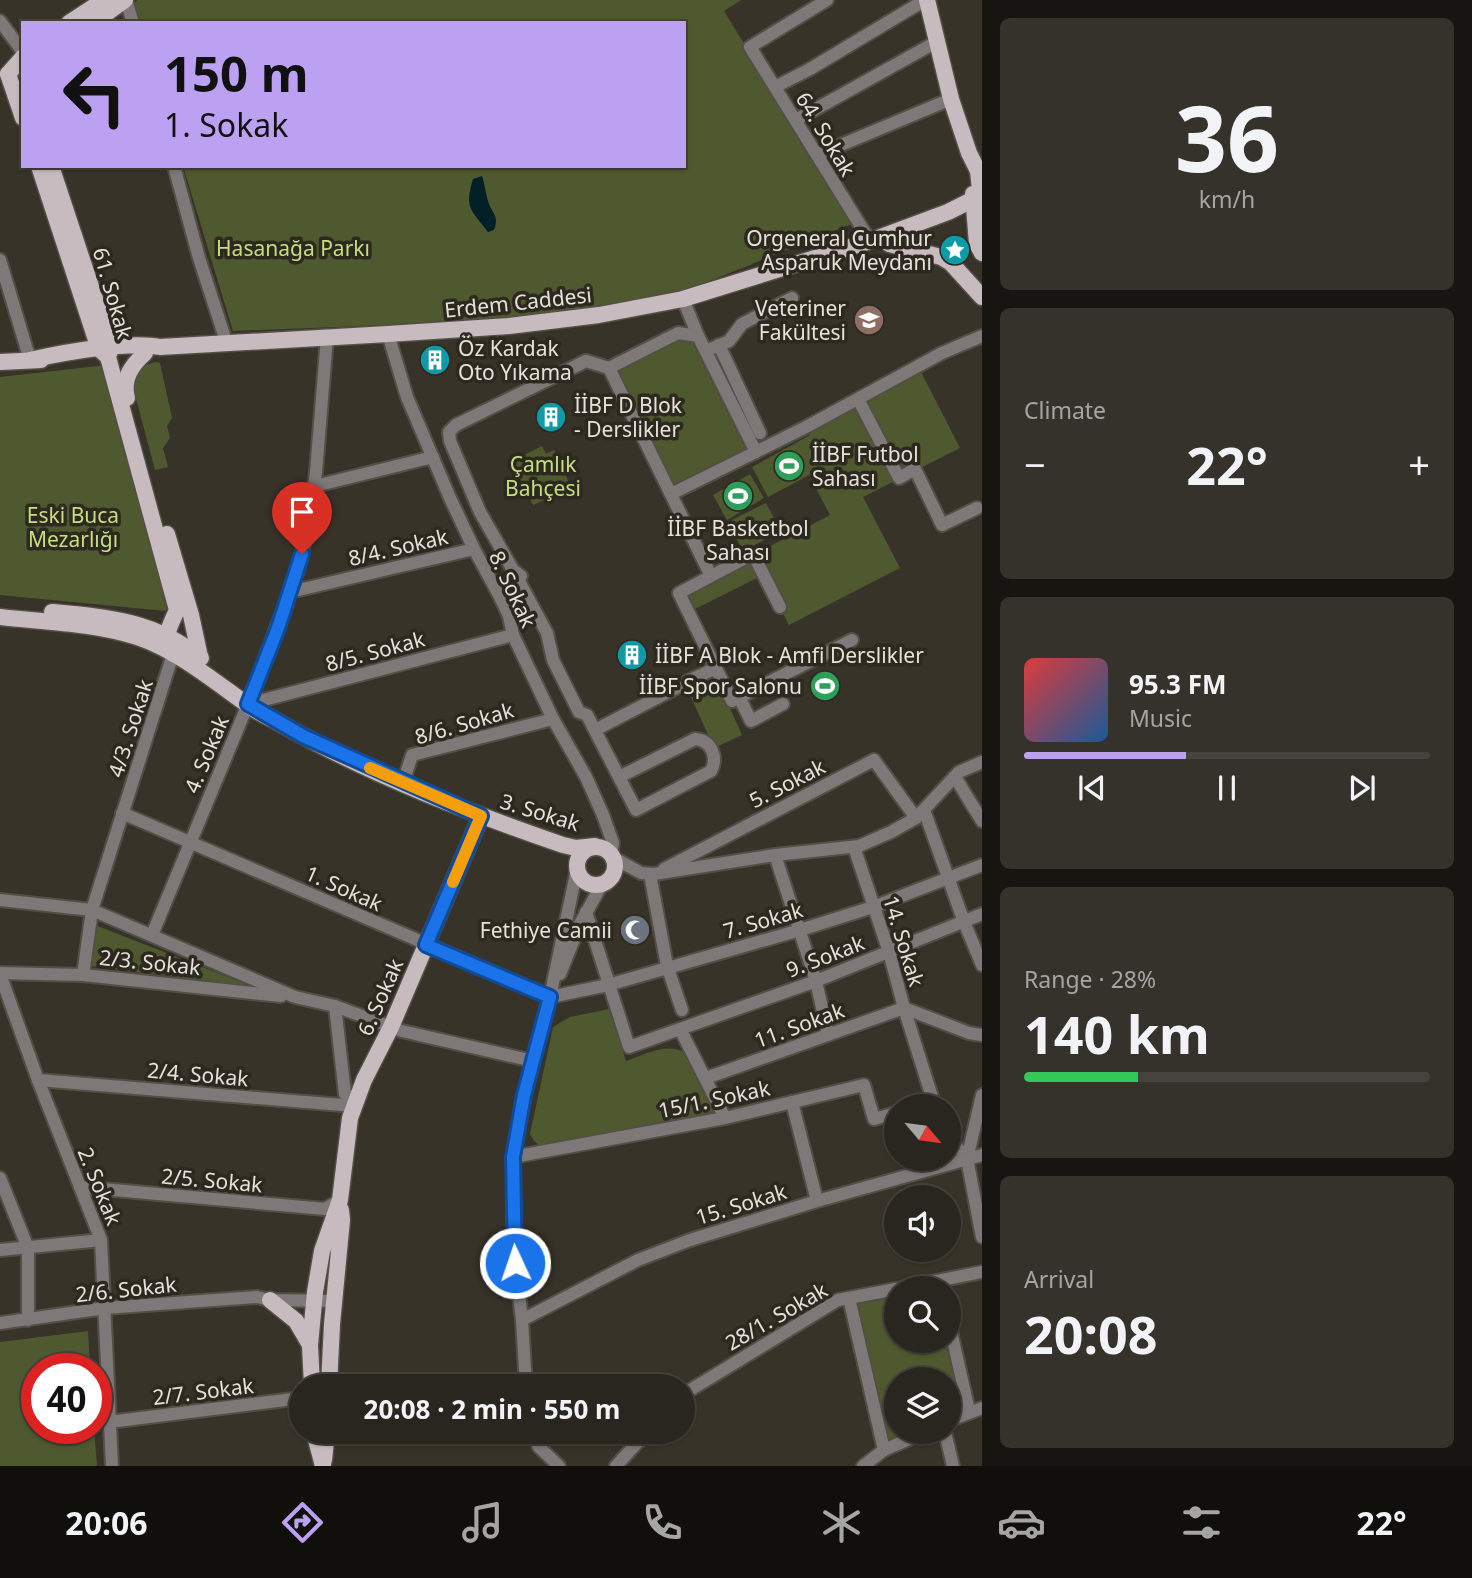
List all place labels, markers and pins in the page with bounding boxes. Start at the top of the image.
place label: Orgeneral Cumhur Asparuk Meydanı [746,224,932,276]
place icon: Orgeneral Cumhur Asparuk Meydanı [938,233,972,267]
place label: Veteriner Fakültesi [755,294,846,346]
school or university icon: Veteriner Fakültesi [852,303,886,337]
place label: Öz Kardak Oto Yıkama [458,334,572,386]
building icon: Öz Kardak Oto Yıkama [418,343,452,377]
place label: İİBF D Blok - Derslikler [574,391,683,443]
building icon: İİBF D Blok - Derslikler [534,400,568,434]
place label: İİBF Futbol Sahası [812,440,919,492]
sports icon: İİBF Futbol Sahası [772,449,806,483]
sports icon: İİBF Basketbol Sahası [721,479,755,513]
pin [272,482,332,554]
place label: İİBF Basketbol Sahası [667,514,809,566]
building icon: İİBF A Blok - Amfi Derslikler [615,638,649,672]
place label: İİBF A Blok - Amfi Derslikler [655,641,924,669]
sports icon: İİBF Spor Salonu [808,669,842,703]
place label: İİBF Spor Salonu [639,672,802,700]
mosque icon: Fethiye Camii [618,913,652,947]
place label: Fethiye Camii [480,916,612,944]

